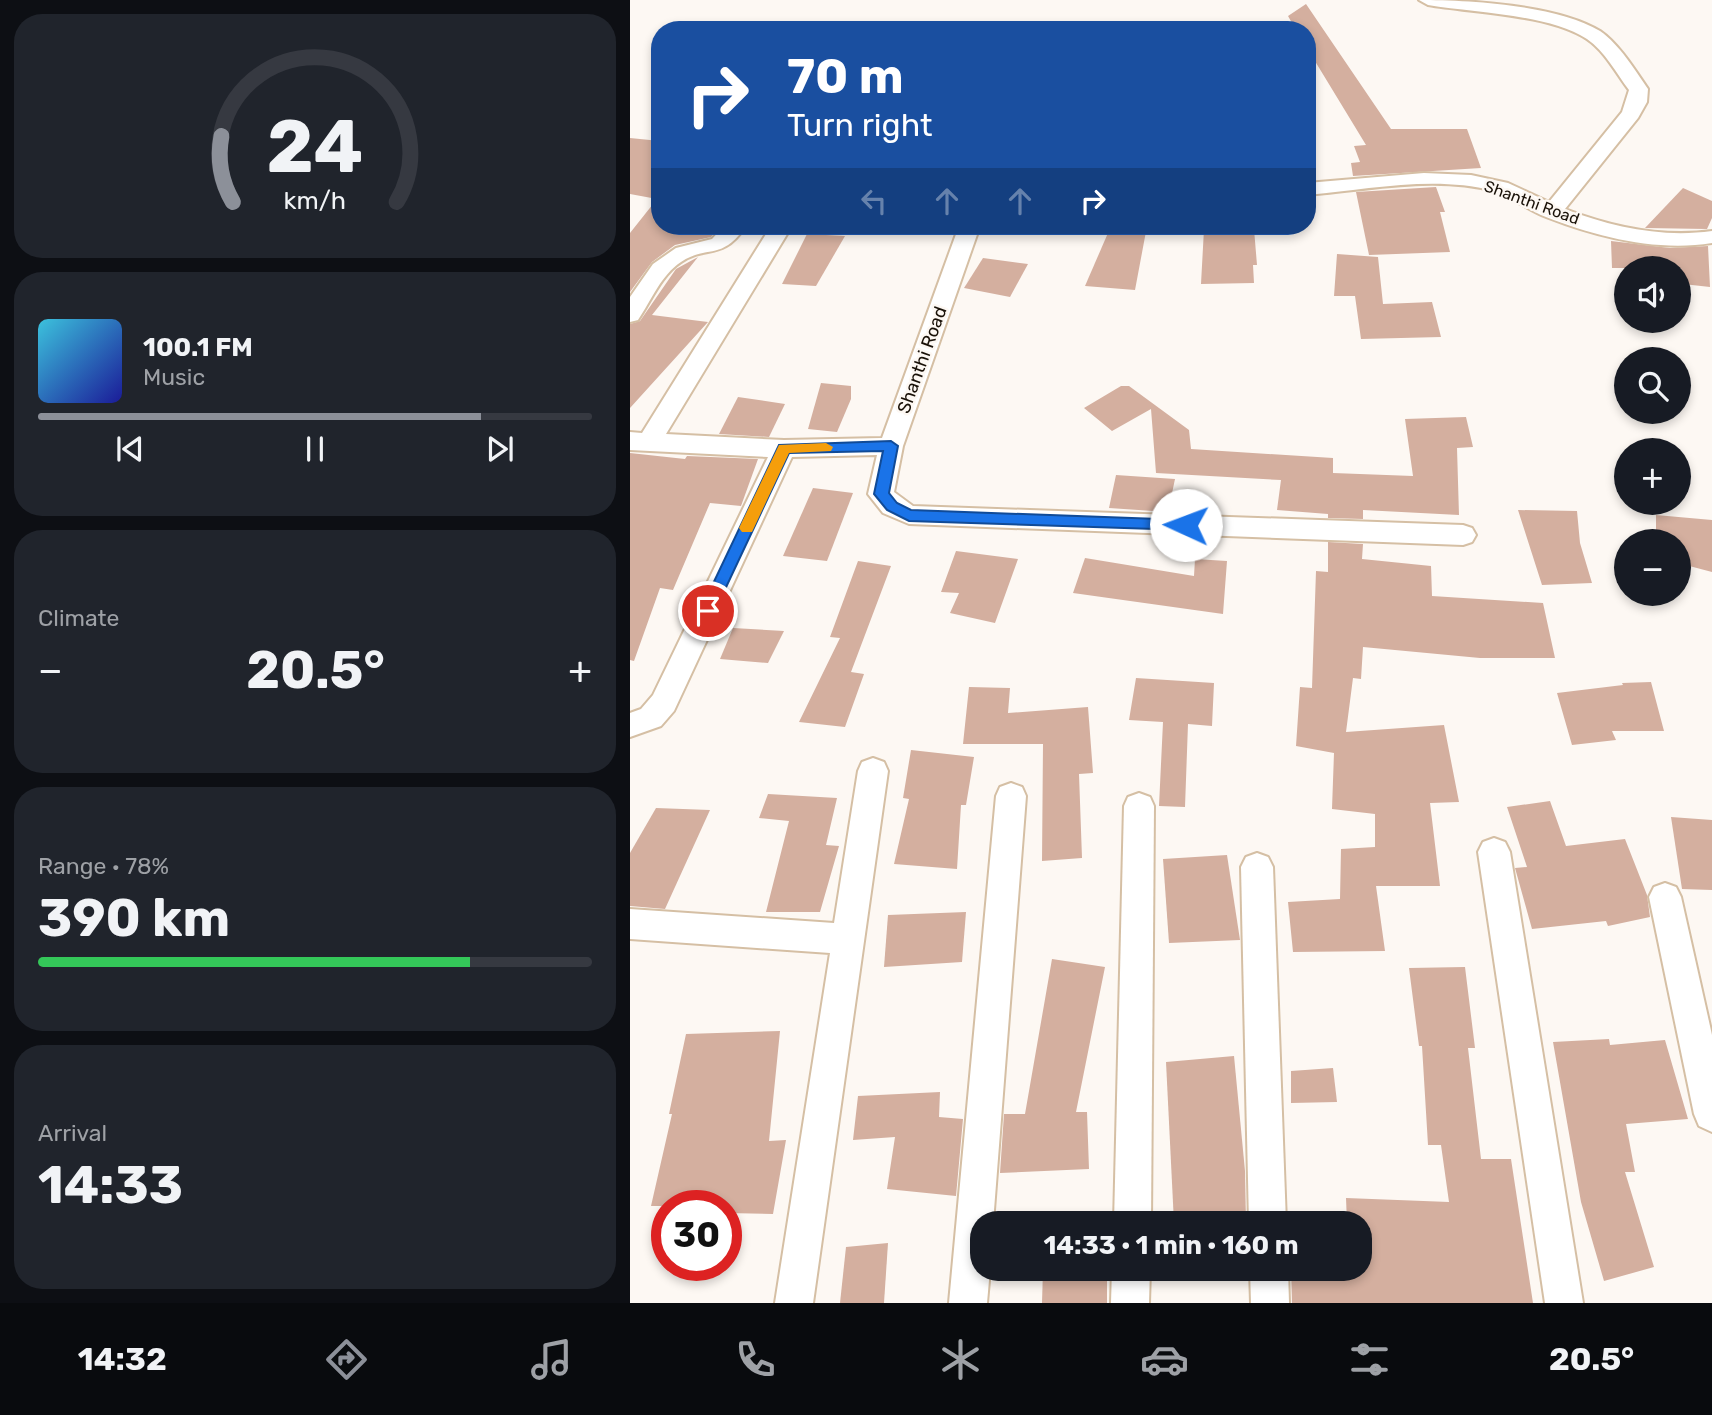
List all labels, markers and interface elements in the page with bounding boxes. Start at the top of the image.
text: 70 m [787,47,904,105]
icon: right [672,49,763,140]
text: 24 [267,104,363,190]
text: Turn right [787,106,932,144]
street label: Shanthi Road [1482,176,1582,228]
icon: left [855,182,893,220]
icon: ahead [928,182,966,220]
icon: ahead [1001,182,1039,220]
icon: right [1074,182,1112,220]
text: km/h [284,186,346,215]
map controls [1614,256,1691,606]
button: sound [1614,256,1691,333]
street label: Shanthi Road [892,303,952,417]
text: 100.1 FM [143,332,253,363]
button: search [1614,347,1691,424]
text: Music [143,363,205,391]
icon: previous [111,430,149,468]
icon: pause [296,430,334,468]
icon: next [481,430,519,468]
button: + [1614,438,1691,515]
position arrow [1149,488,1223,562]
button: − [1614,529,1691,606]
pin [678,581,738,641]
icon: arrive [689,592,727,630]
text: Climate [38,604,119,632]
text: 20.5° [246,639,385,701]
text: − [38,647,63,693]
text: + [568,647,592,693]
text: Range · 78% [38,852,169,880]
text: 390 km [38,887,230,949]
text: Arrival [38,1119,107,1147]
text: 14:33 [38,1154,183,1216]
speed limit sign: 30 [651,1190,742,1281]
text: 14:33 · 1 min · 160 m [1043,1230,1299,1261]
icon: directions [322,1335,371,1384]
icon: music [527,1335,576,1384]
icon: phone [731,1335,780,1384]
icon: climate [936,1335,985,1384]
icon: car [1140,1335,1189,1384]
icon: filters [1345,1335,1394,1384]
text: 14:32 [78,1340,167,1378]
text: 20.5° [1549,1340,1634,1378]

